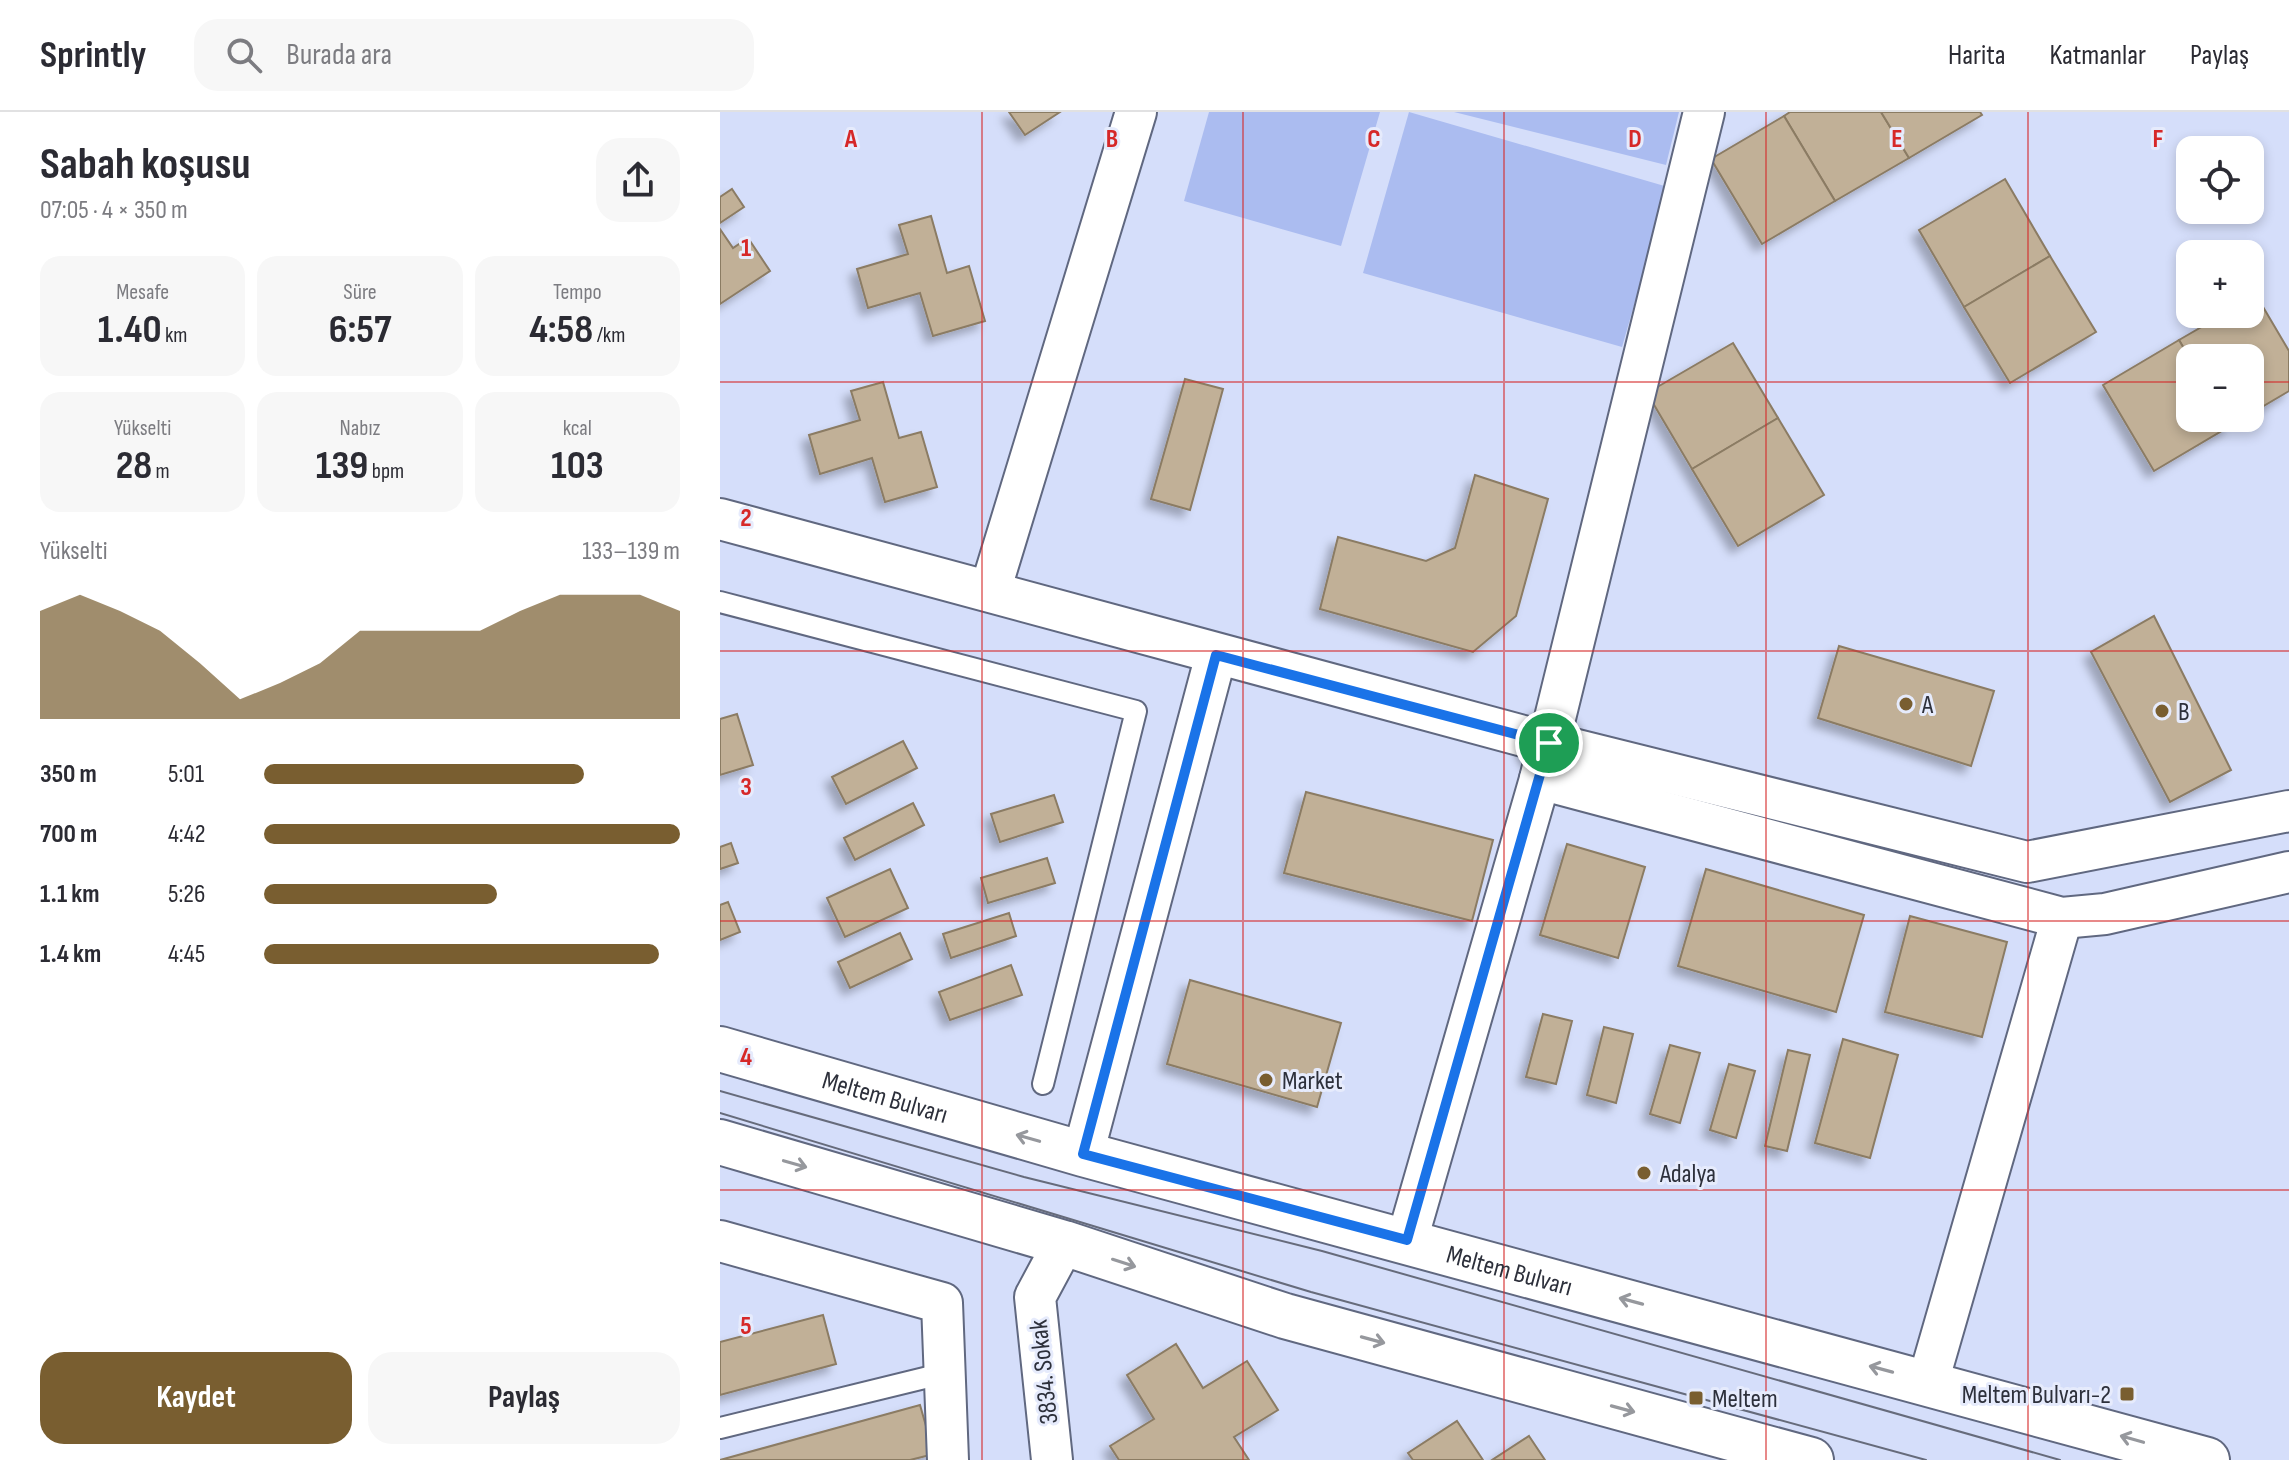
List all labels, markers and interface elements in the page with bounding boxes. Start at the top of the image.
search box [194,19,754,91]
text: Sprintly [40,33,146,78]
icon: search [222,33,266,77]
text: Burada ara [286,37,392,73]
text: Harita [1948,39,2006,72]
text: Katmanlar [2050,39,2146,72]
text: Paylaş [2190,39,2249,72]
text: A [844,124,858,155]
text: B [1106,124,1118,155]
text: C [1367,124,1381,155]
text: D [1628,124,1642,155]
text: E [1891,124,1903,155]
text: F [2153,124,2164,155]
map controls [2176,136,2264,432]
button: locate [2176,136,2264,224]
text: Sabah koşusu [40,138,251,191]
button: share [596,138,680,222]
text: 07:05 · 4 × 350 m [40,195,188,226]
text: 1 [741,233,751,264]
button: + [2176,240,2264,328]
text: Mesafe [116,279,169,306]
text: Süre [343,279,377,306]
text: Tempo [553,279,602,306]
text: 1.40 [98,306,161,354]
text: 6:57 [329,306,391,354]
text: 4:58 [529,306,593,354]
text: km [161,322,187,349]
text: /km [593,322,625,349]
button: − [2176,344,2264,432]
text: Yükselti [114,415,171,442]
text: Nabız [340,415,380,442]
text: kcal [563,415,592,442]
text: 28 [116,442,152,490]
text: 139 [316,442,368,490]
text: 103 [551,442,604,490]
text: m [152,458,170,485]
text: bpm [368,458,404,485]
text: 2 [740,503,752,534]
text: Yükselti [40,536,108,567]
text: 133–139 m [582,536,680,567]
place label: A [1921,690,1934,721]
marker: A [1897,695,1915,713]
place label: B [2178,697,2190,728]
marker: B [2153,702,2171,720]
pin [1515,709,1583,777]
icon: arrive [1527,721,1571,765]
text: 350 m [40,759,97,790]
text: 5:01 [168,759,204,790]
text: 3 [740,772,752,803]
text: 700 m [40,819,97,850]
text: 4:42 [168,819,206,850]
text: 1.1 km [40,879,99,910]
text: 5:26 [168,879,205,910]
text: 1.4 km [40,939,101,970]
text: 4:45 [168,939,205,970]
text: 4 [740,1042,752,1073]
street label: Meltem Bulvarı [818,1065,951,1131]
place label: Market [1282,1066,1343,1097]
marker: Market [1257,1071,1275,1089]
one-way arrow [1016,1130,1042,1145]
one-way arrow [781,1157,807,1172]
place label: Adalya [1659,1159,1716,1190]
marker: Adalya [1635,1164,1653,1182]
street label: Meltem Bulvarı [1443,1240,1576,1303]
one-way arrow [1112,1257,1137,1272]
one-way arrow [1618,1292,1644,1307]
text: 5 [740,1311,752,1342]
street label: 3834. Sokak [1024,1318,1065,1426]
one-way arrow [1359,1333,1385,1348]
button: Kaydet [40,1352,352,1444]
button: Paylaş [368,1352,680,1444]
one-way arrow [1869,1361,1895,1376]
place label: Meltem Bulvarı-2 [1962,1380,2111,1411]
place label: Meltem [1712,1384,1778,1415]
marker: Meltem Bulvarı-2 [2118,1385,2136,1403]
marker: Meltem [1687,1389,1705,1407]
one-way arrow [1610,1402,1636,1417]
one-way arrow [2119,1431,2145,1446]

